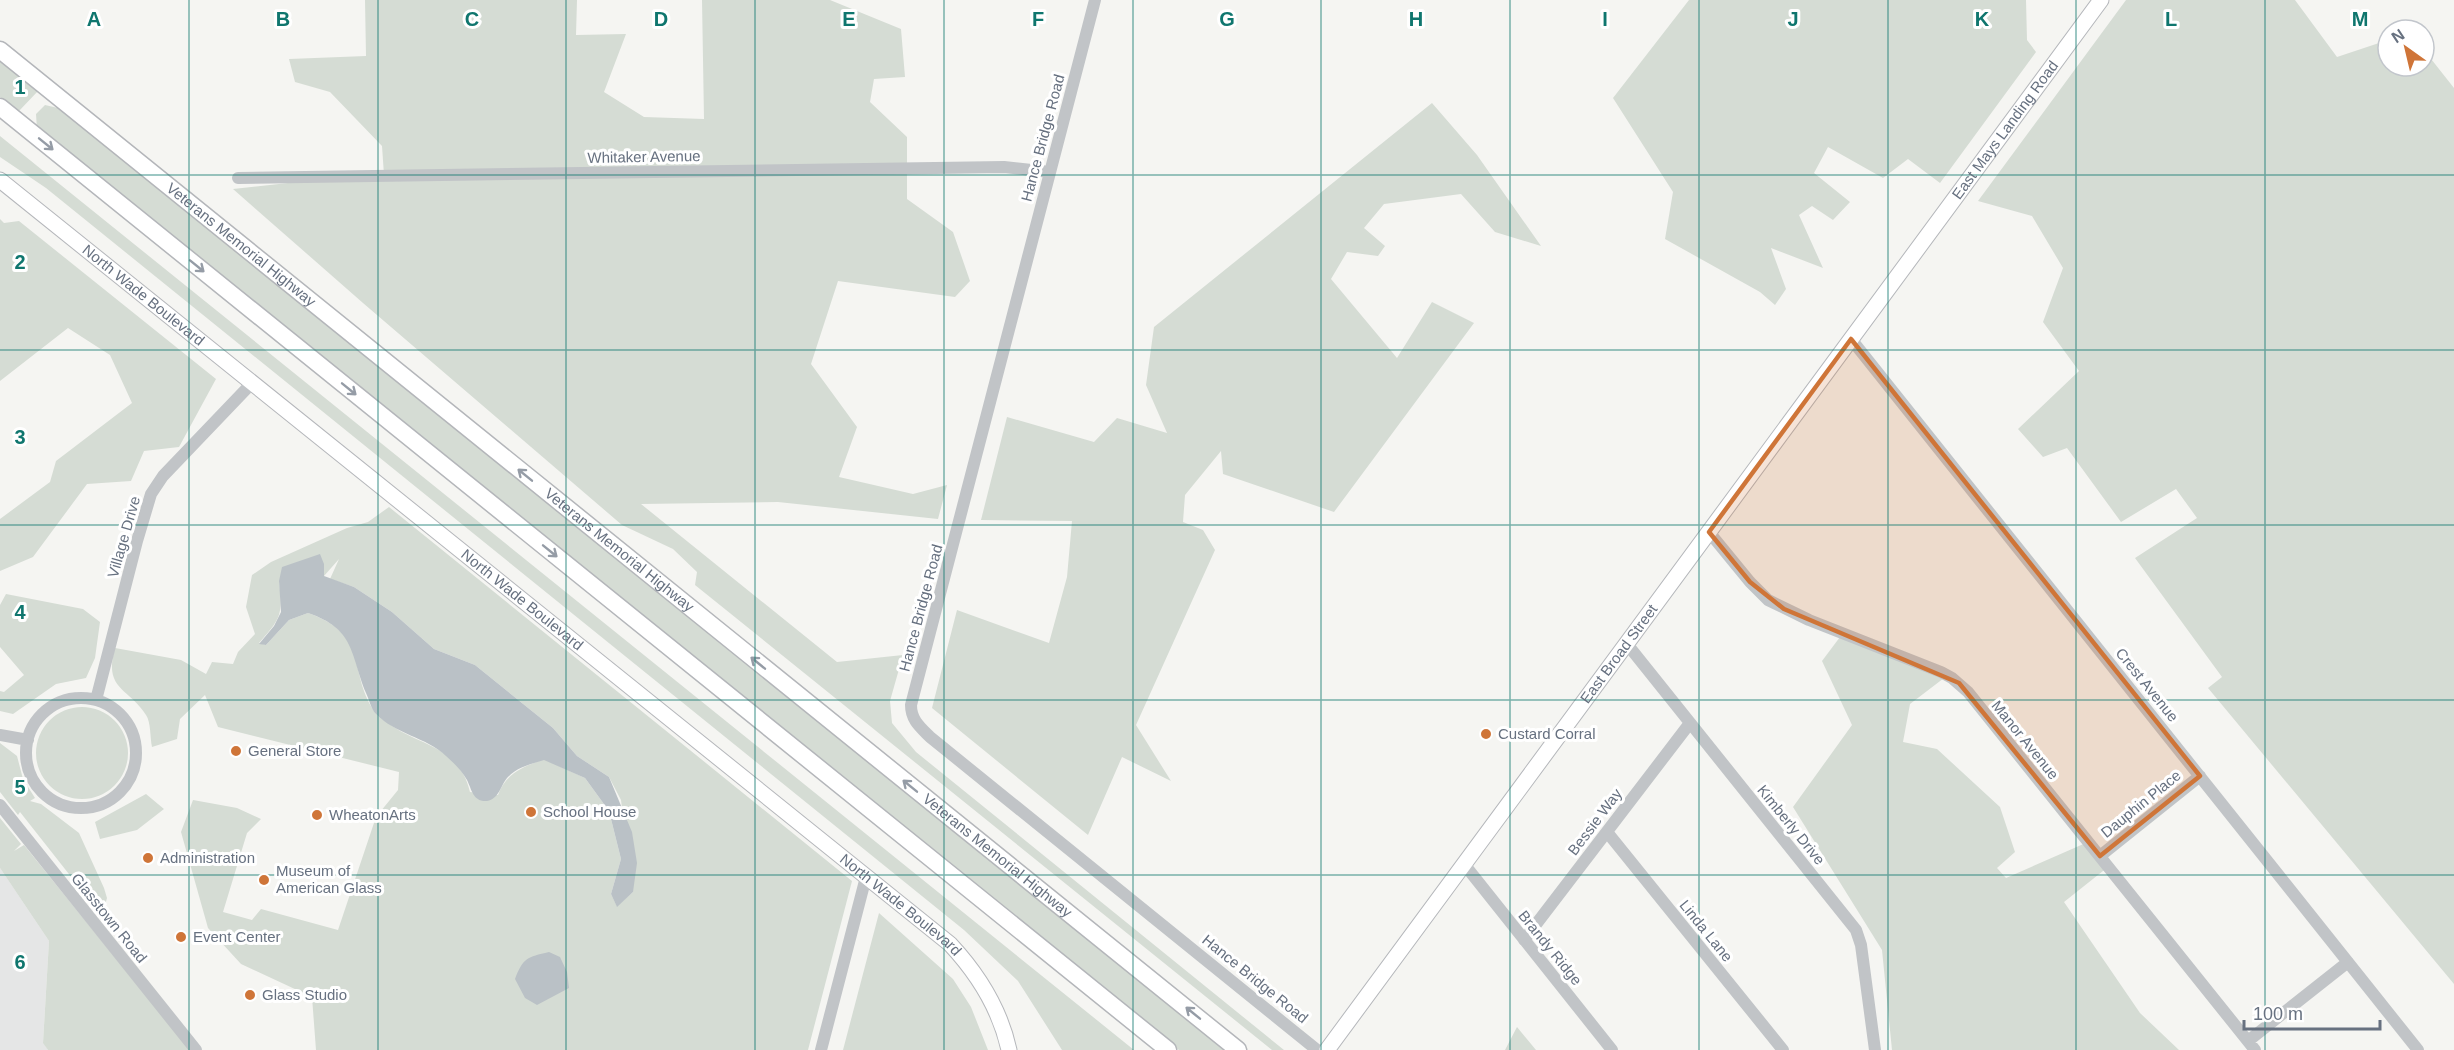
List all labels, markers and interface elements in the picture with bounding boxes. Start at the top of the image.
text: A [87,8,101,30]
text: B [276,8,290,30]
text: C [465,8,479,30]
text: D [654,8,668,30]
text: E [842,8,856,30]
text: F [1032,8,1044,30]
text: G [1219,8,1235,30]
text: H [1409,8,1423,30]
text: I [1602,8,1608,30]
text: J [1787,8,1799,30]
text: K [1975,8,1990,30]
text: L [2165,8,2177,30]
text: M [2352,8,2368,30]
north arrow [2376,18,2436,78]
text: N [2388,26,2407,46]
street label: East Mays Landing Road [1948,57,2061,202]
street label: Hance Bridge Road [1017,72,1068,203]
text: 1 [14,76,26,98]
one-way arrow [37,137,53,150]
street label: Whitaker Avenue [587,147,701,166]
street label: Veterans Memorial Highway [163,179,320,310]
street label: North Wade Boulevard [79,241,208,349]
text: 2 [14,251,26,273]
one-way arrow [189,260,205,273]
one-way arrow [341,382,357,395]
text: 3 [14,426,26,448]
one-way arrow [518,468,533,482]
street label: Veterans Memorial Highway [542,484,698,615]
street label: Village Drive [104,494,143,580]
street label: Hance Bridge Road [895,542,946,673]
one-way arrow [541,544,557,557]
street label: North Wade Boulevard [458,545,587,654]
street label: East Broad Street [1577,600,1661,706]
text: 4 [14,601,26,623]
street label: Crest Avenue [2113,644,2182,725]
one-way arrow [750,657,766,670]
street label: Manor Avenue [1988,697,2062,783]
place label: Custard Corral [1498,725,1596,742]
marker: Custard Corral [1479,727,1493,741]
place label: General Store [248,742,341,759]
marker: General Store [229,744,243,758]
street label: Dauphin Place [2097,766,2184,841]
text: 5 [14,776,26,798]
one-way arrow [902,779,918,792]
street label: Kimberly Drive [1754,781,1829,868]
street label: Bessie Way [1564,785,1625,858]
street label: Veterans Memorial Highway [920,790,1076,921]
place label: School House [543,803,636,820]
marker: School House [524,805,538,819]
place label: WheatonArts [329,806,416,823]
marker: WheatonArts [310,808,324,822]
place label: Administration [160,849,255,866]
street label: North Wade Boulevard [837,850,965,959]
marker: Administration [141,851,155,865]
place label: Museum of American Glass [276,862,382,896]
street label: Glasstown Road [68,870,151,966]
marker: Museum of American Glass [257,873,271,887]
street label: Linda Lane [1676,896,1736,965]
street label: Brandy Ridge [1515,907,1586,988]
place label: Event Center [193,928,281,945]
marker: Event Center [174,930,188,944]
street label: Hance Bridge Road [1199,931,1312,1026]
text: 6 [14,951,26,973]
place label: Glass Studio [262,986,347,1003]
marker: Glass Studio [243,988,257,1002]
scale bar [2244,993,2380,1031]
text: 100 m [2253,1004,2303,1024]
one-way arrow [1185,1007,1201,1020]

